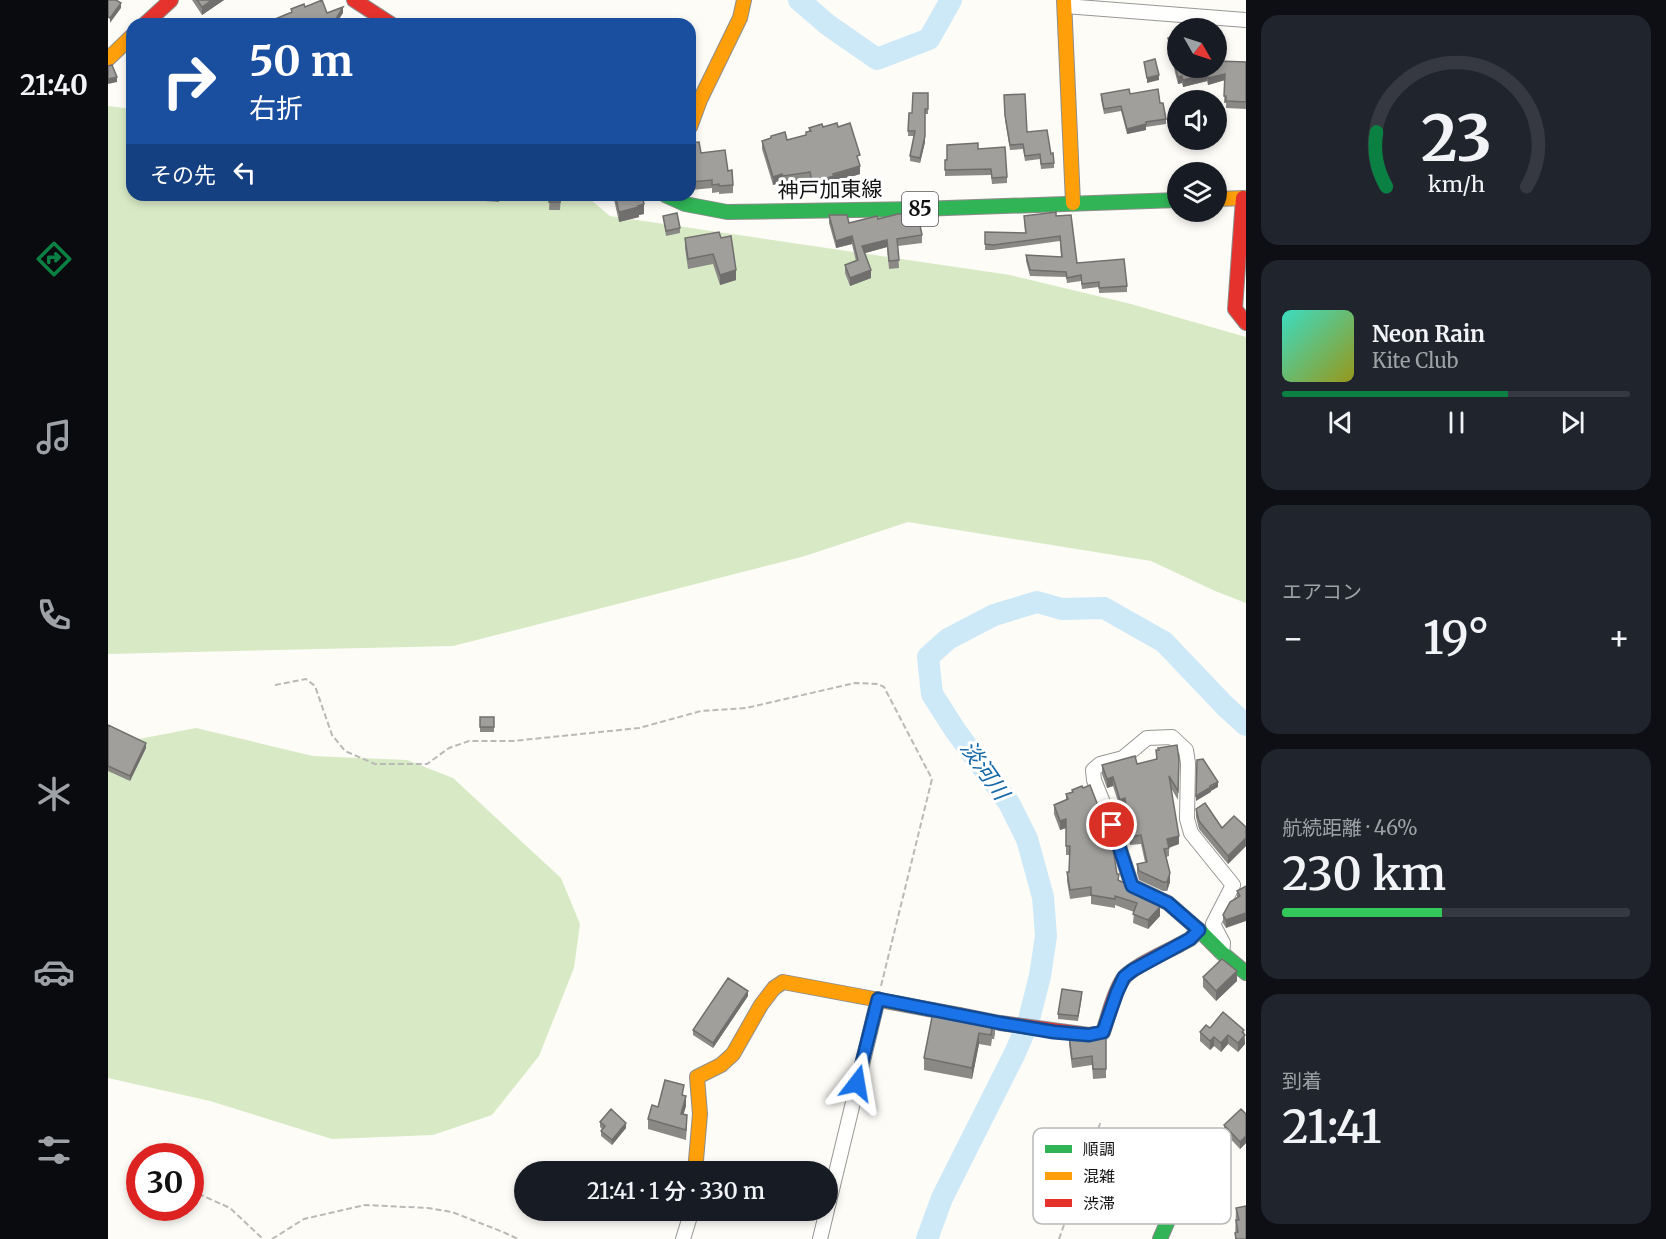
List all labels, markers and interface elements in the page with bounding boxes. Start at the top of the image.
north arrow [1167,18,1227,78]
map controls [1167,18,1227,222]
text: 50 m [249,35,353,87]
icon: right [150,42,228,120]
text: 21:40 [20,68,88,102]
button: sound [1167,90,1227,150]
text: 右折 [249,91,303,125]
text: 23 [1421,100,1491,178]
icon: left [228,156,261,189]
text: その先 [150,161,216,189]
button: layers [1167,162,1227,222]
text: km/h [1428,171,1484,198]
street label: 神戸加東線 [777,175,883,204]
road number: 85 [902,192,938,226]
icon: directions [33,238,75,280]
text: Neon Rain [1372,320,1485,348]
text: Kite Club [1372,348,1458,373]
icon: previous [1324,406,1357,439]
icon: pause [1440,406,1473,439]
icon: next [1556,406,1589,439]
icon: music [33,416,75,458]
text: エアコン [1282,579,1362,604]
icon: phone [33,594,75,636]
text: 19° [1423,610,1489,666]
text: − [1282,618,1304,659]
text: + [1608,618,1630,659]
water label: 淡河川 [955,735,1017,807]
icon: climate [33,773,75,815]
pin [1086,799,1137,850]
icon: arrive [1095,808,1128,841]
text: 航続距離 · 46% [1282,815,1418,840]
text: 230 km [1282,846,1446,902]
icon: car [33,951,75,993]
position arrow [825,1051,889,1115]
text: 到着 [1282,1068,1322,1093]
text: 21:41 [1282,1099,1382,1155]
legend [1033,1128,1231,1224]
icon: filters [33,1129,75,1171]
text: 順調 [1083,1139,1115,1159]
speed limit sign: 30 [126,1143,204,1221]
text: 混雑 [1083,1166,1115,1186]
text: 21:41 · 1 分 · 330 m [587,1177,765,1205]
text: 渋滞 [1083,1193,1115,1213]

